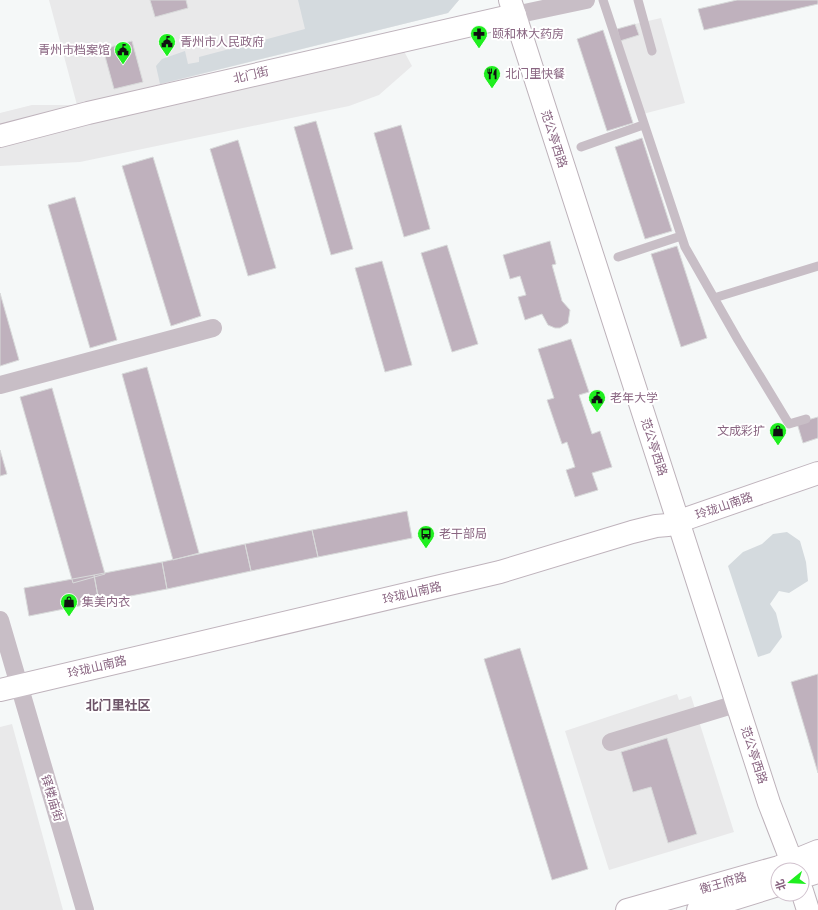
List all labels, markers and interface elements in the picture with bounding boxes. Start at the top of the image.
pharmacy icon: 颐和林大药房 [469,24,489,49]
place label: 颐和林大药房 [492,26,564,40]
public building icon: 青州市人民政府 [157,32,177,57]
place label: 青州市人民政府 [180,34,264,48]
public building icon: 青州市档案馆 [113,40,133,65]
place label: 青州市档案馆 [38,42,110,56]
street label: 北门街 [232,63,270,85]
restaurant icon: 北门里快餐 [482,64,502,89]
place label: 北门里快餐 [505,66,565,80]
street label: 范公亭西路 [539,108,571,169]
public building icon: 老年大学 [587,388,607,413]
place label: 老年大学 [610,390,658,404]
street label: 范公亭西路 [639,416,671,477]
shop icon: 文成彩扩 [768,421,788,446]
place label: 文成彩扩 [717,423,765,437]
street label: 玲珑山南路 [693,489,754,521]
bus stop icon: 老干部局 [416,524,436,549]
place label: 老干部局 [439,526,487,540]
street label: 玲珑山南路 [381,578,443,606]
shop icon: 集美内衣 [59,592,79,617]
place label: 集美内衣 [82,594,130,608]
street label: 玲珑山南路 [66,652,128,680]
district label: 北门里社区 [85,697,151,713]
street label: 范公亭西路 [739,724,771,785]
street label: 铎楼庙街 [39,773,67,823]
north arrow [770,862,810,902]
street label: 衡王府路 [698,869,748,895]
text: 北 [772,878,788,892]

